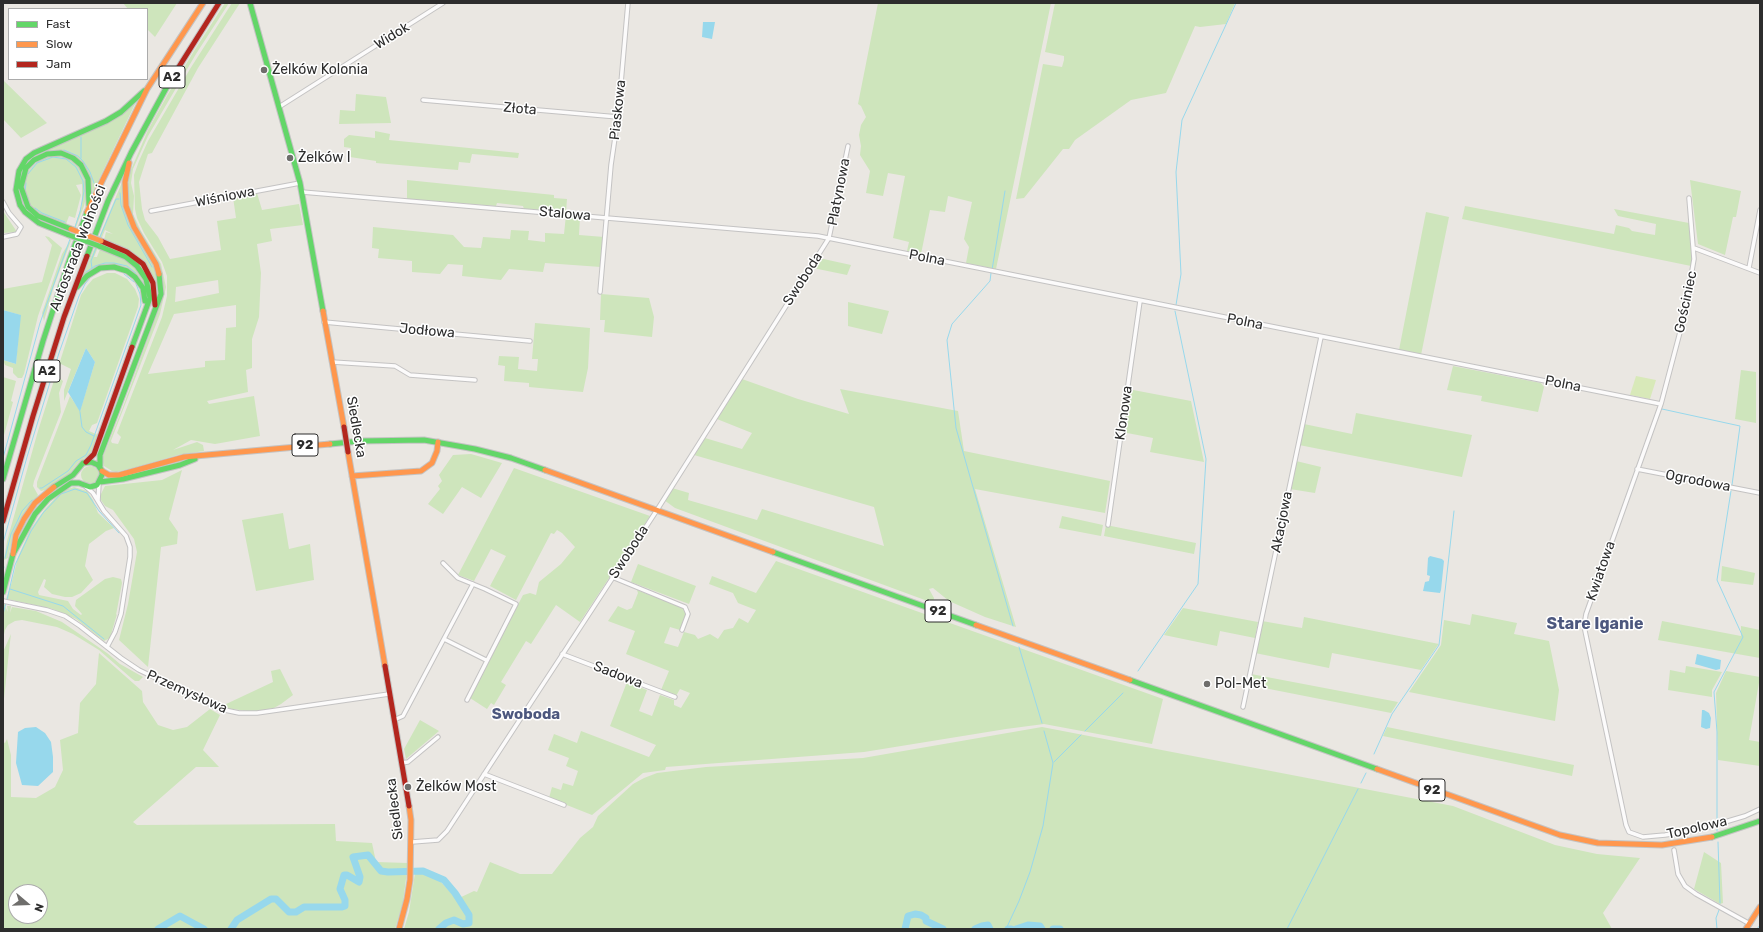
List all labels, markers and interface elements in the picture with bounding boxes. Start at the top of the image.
legend [8,8,148,80]
text: Fast [46,17,70,31]
street label: Widok [371,19,413,53]
text: Slow [46,37,73,51]
text: Jam [46,57,71,71]
place label: Żelków Kolonia [272,62,368,78]
marker: Żelków Kolonia [259,65,269,75]
road number: A2 [159,66,185,88]
street label: Piaskowa [606,79,630,141]
street label: Złota [503,99,537,119]
place label: Żelków I [298,150,351,166]
marker: Żelków I [285,153,295,163]
street label: Platynowa [824,157,854,227]
street label: Autostrada Wolności [46,183,110,313]
street label: Wiśniowa [194,183,256,211]
street label: Stalowa [538,203,592,225]
street label: Polna [907,246,947,270]
street label: Swoboda [780,249,826,309]
street label: Gościniec [1671,269,1701,335]
street label: Polna [1225,310,1265,334]
street label: Jodłowa [399,320,455,342]
road number: A2 [34,360,60,382]
street label: Polna [1543,372,1583,396]
street label: Klonowa [1112,385,1136,441]
street label: Siedlecka [342,395,370,459]
road number: 92 [292,434,318,456]
street label: Ogrodowa [1664,466,1732,496]
street label: Akacjowa [1268,490,1296,554]
street label: Swoboda [606,522,652,582]
street label: Kwiatowa [1583,539,1619,603]
road number: 92 [925,600,951,622]
district label: Stare Iganie [1547,614,1643,634]
street label: Sadowa [591,658,645,692]
street label: Przemysłowa [144,667,230,717]
place label: Pol-Met [1215,676,1266,692]
marker: Pol-Met [1202,679,1212,689]
district label: Swoboda [492,706,560,724]
street label: Siedlecka [383,777,407,841]
place label: Żelków Most [416,779,497,795]
road number: 92 [1419,779,1445,801]
marker: Żelków Most [403,782,413,792]
street label: Topolowa [1665,813,1729,843]
north arrow [8,884,48,924]
text: N [31,902,46,914]

